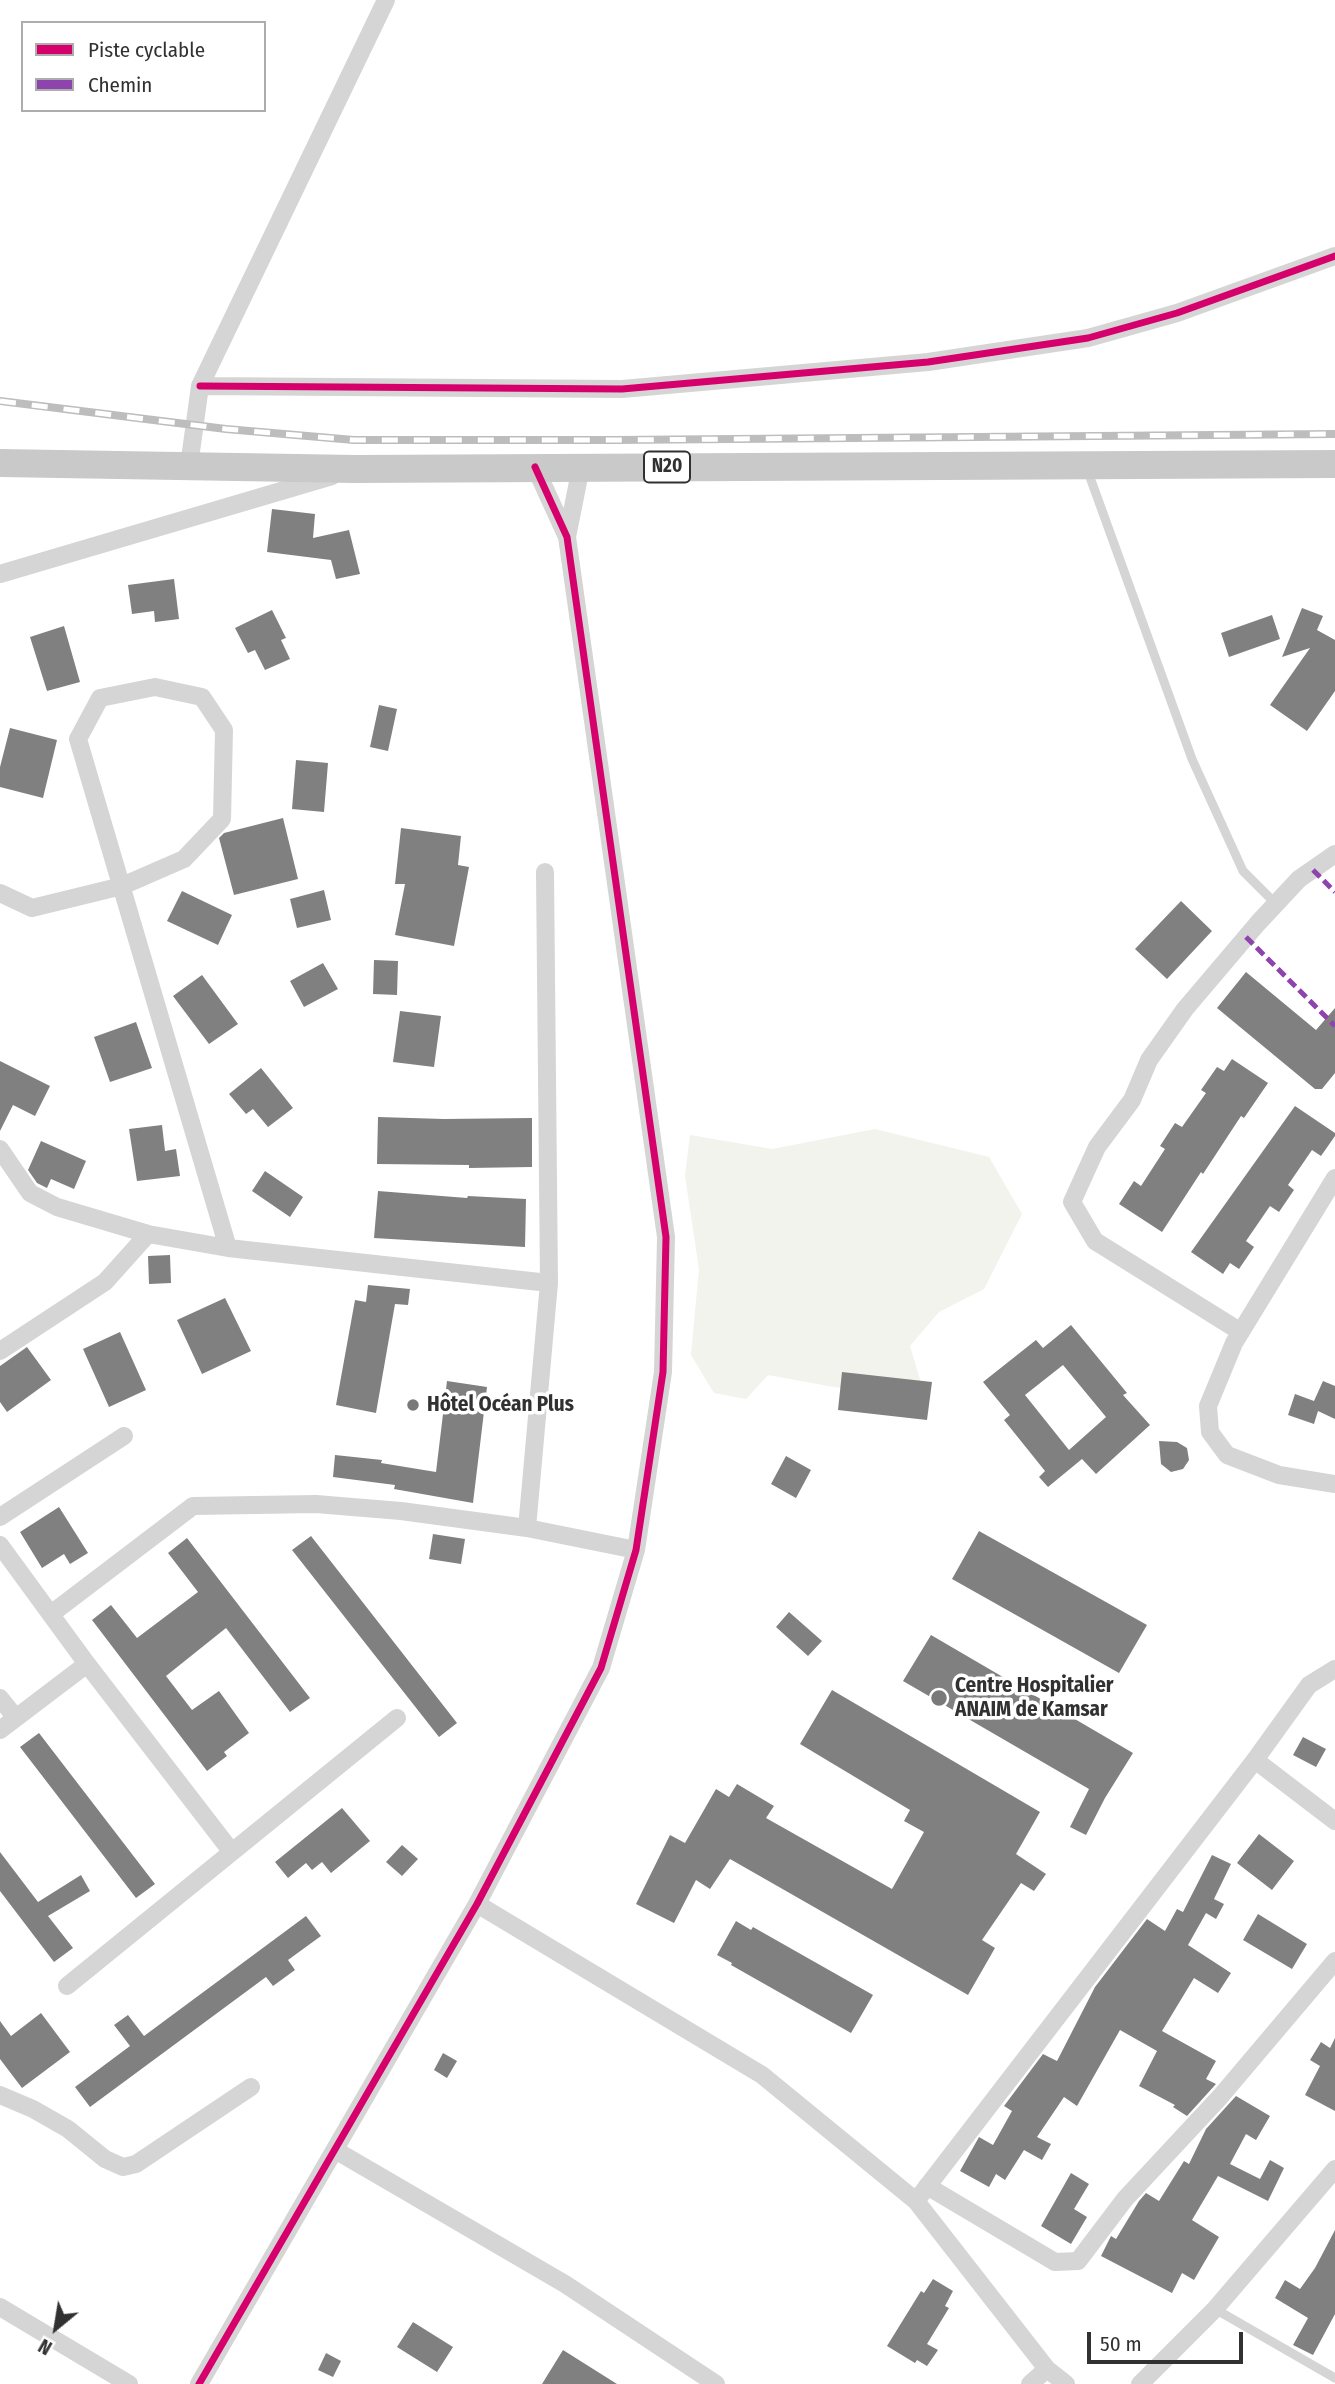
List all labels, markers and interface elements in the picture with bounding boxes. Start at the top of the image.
legend [21,21,266,112]
text: Piste cyclable [88,37,205,63]
text: Chemin [88,72,152,98]
road number: N20 [644,452,690,482]
place label: Hôtel Océan Plus [427,1392,574,1418]
marker: Hôtel Océan Plus [405,1397,421,1413]
place label: Centre Hospitalier ANAIM de Kamsar [955,1673,1114,1723]
marker: Centre Hospitalier ANAIM de Kamsar [929,1688,949,1708]
north arrow [21,2293,91,2363]
scale bar [1090,2318,1246,2362]
text: 50 m [1100,2331,1142,2357]
text: N [35,2334,56,2359]

